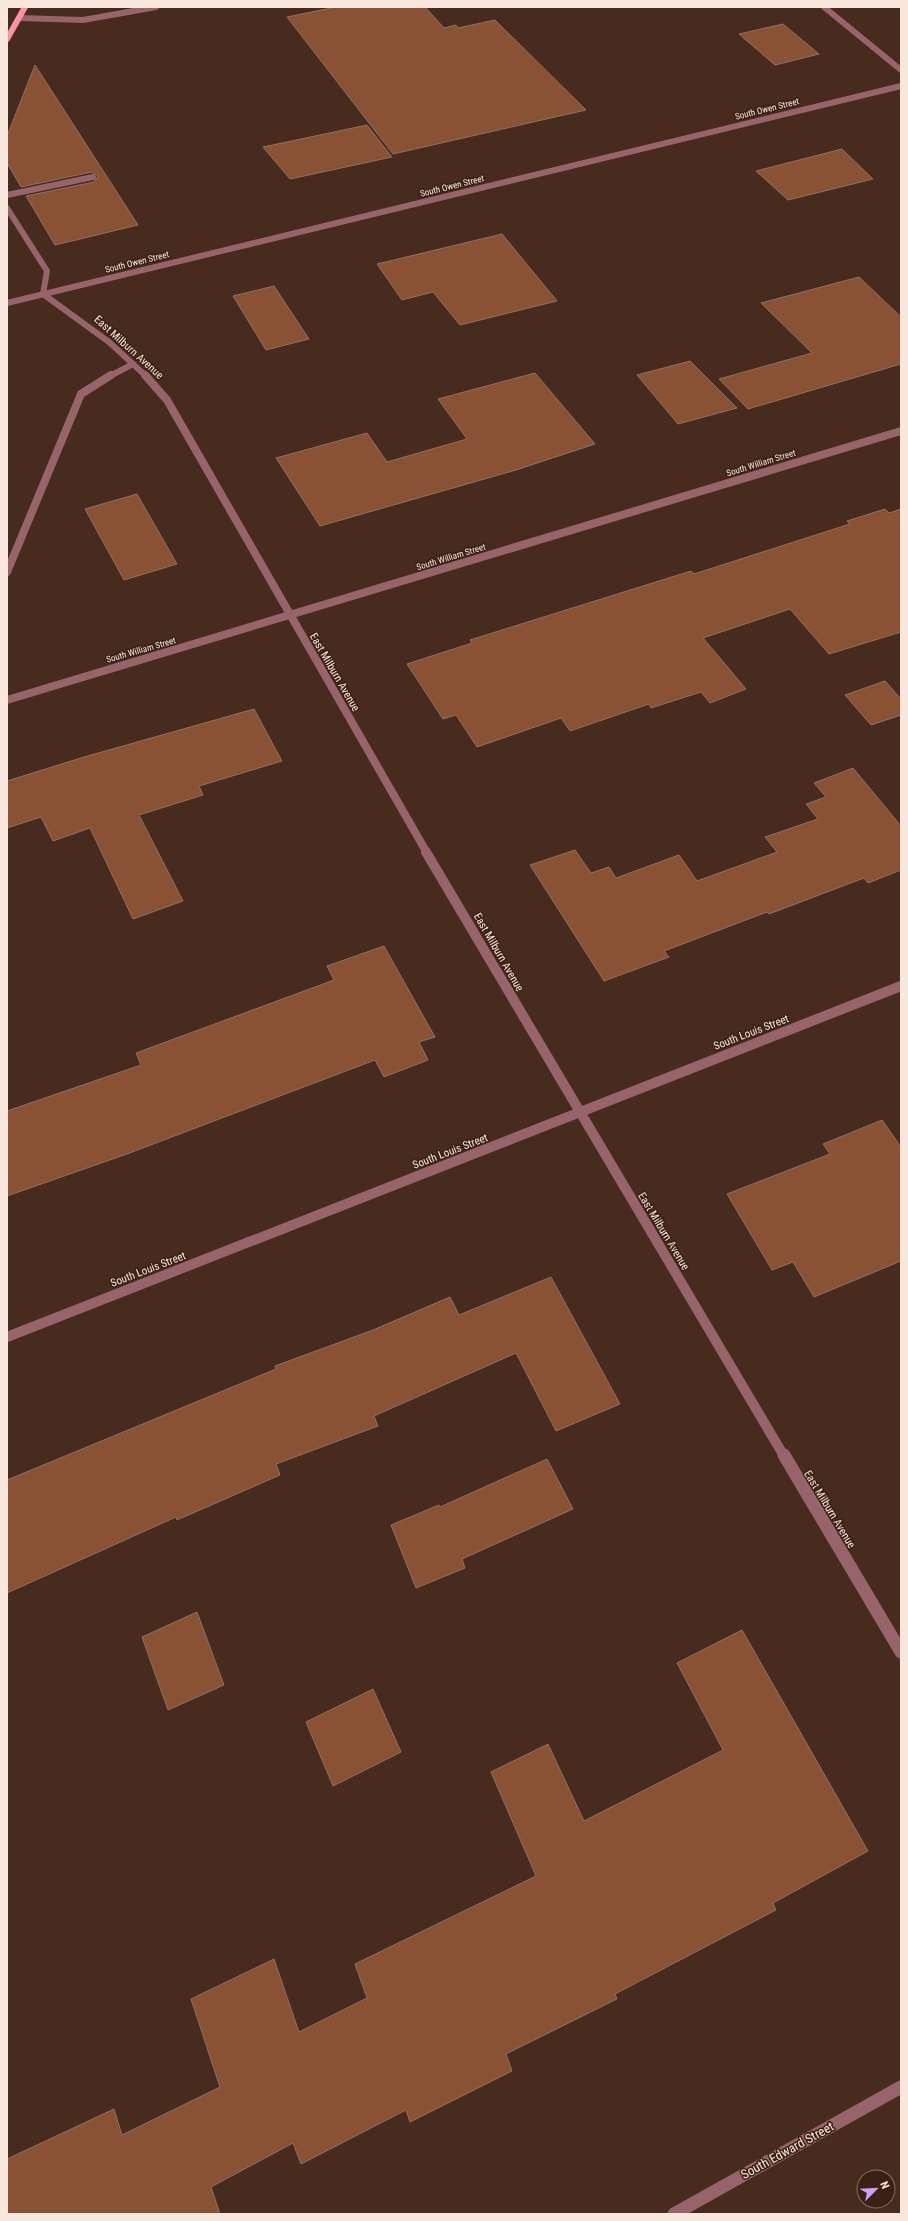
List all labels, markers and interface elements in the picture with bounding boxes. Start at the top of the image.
street label: South Owen Street [734,96,800,122]
street label: South Owen Street [419,173,485,199]
street label: South Owen Street [104,249,170,275]
street label: East Milburn Avenue [91,313,166,382]
street label: South William Street [725,448,797,478]
street label: South William Street [415,542,487,572]
street label: East Milburn Avenue [307,631,362,714]
street label: South William Street [105,635,177,665]
street label: East Milburn Avenue [471,911,526,994]
street label: South Louis Street [712,1012,791,1053]
street label: South Louis Street [411,1131,490,1172]
street label: East Milburn Avenue [635,1190,692,1273]
street label: South Louis Street [109,1249,188,1290]
street label: East Milburn Avenue [801,1468,858,1551]
street label: South Edward Street [738,2119,836,2182]
north arrow [856,2169,896,2209]
text: N [877,2179,892,2191]

